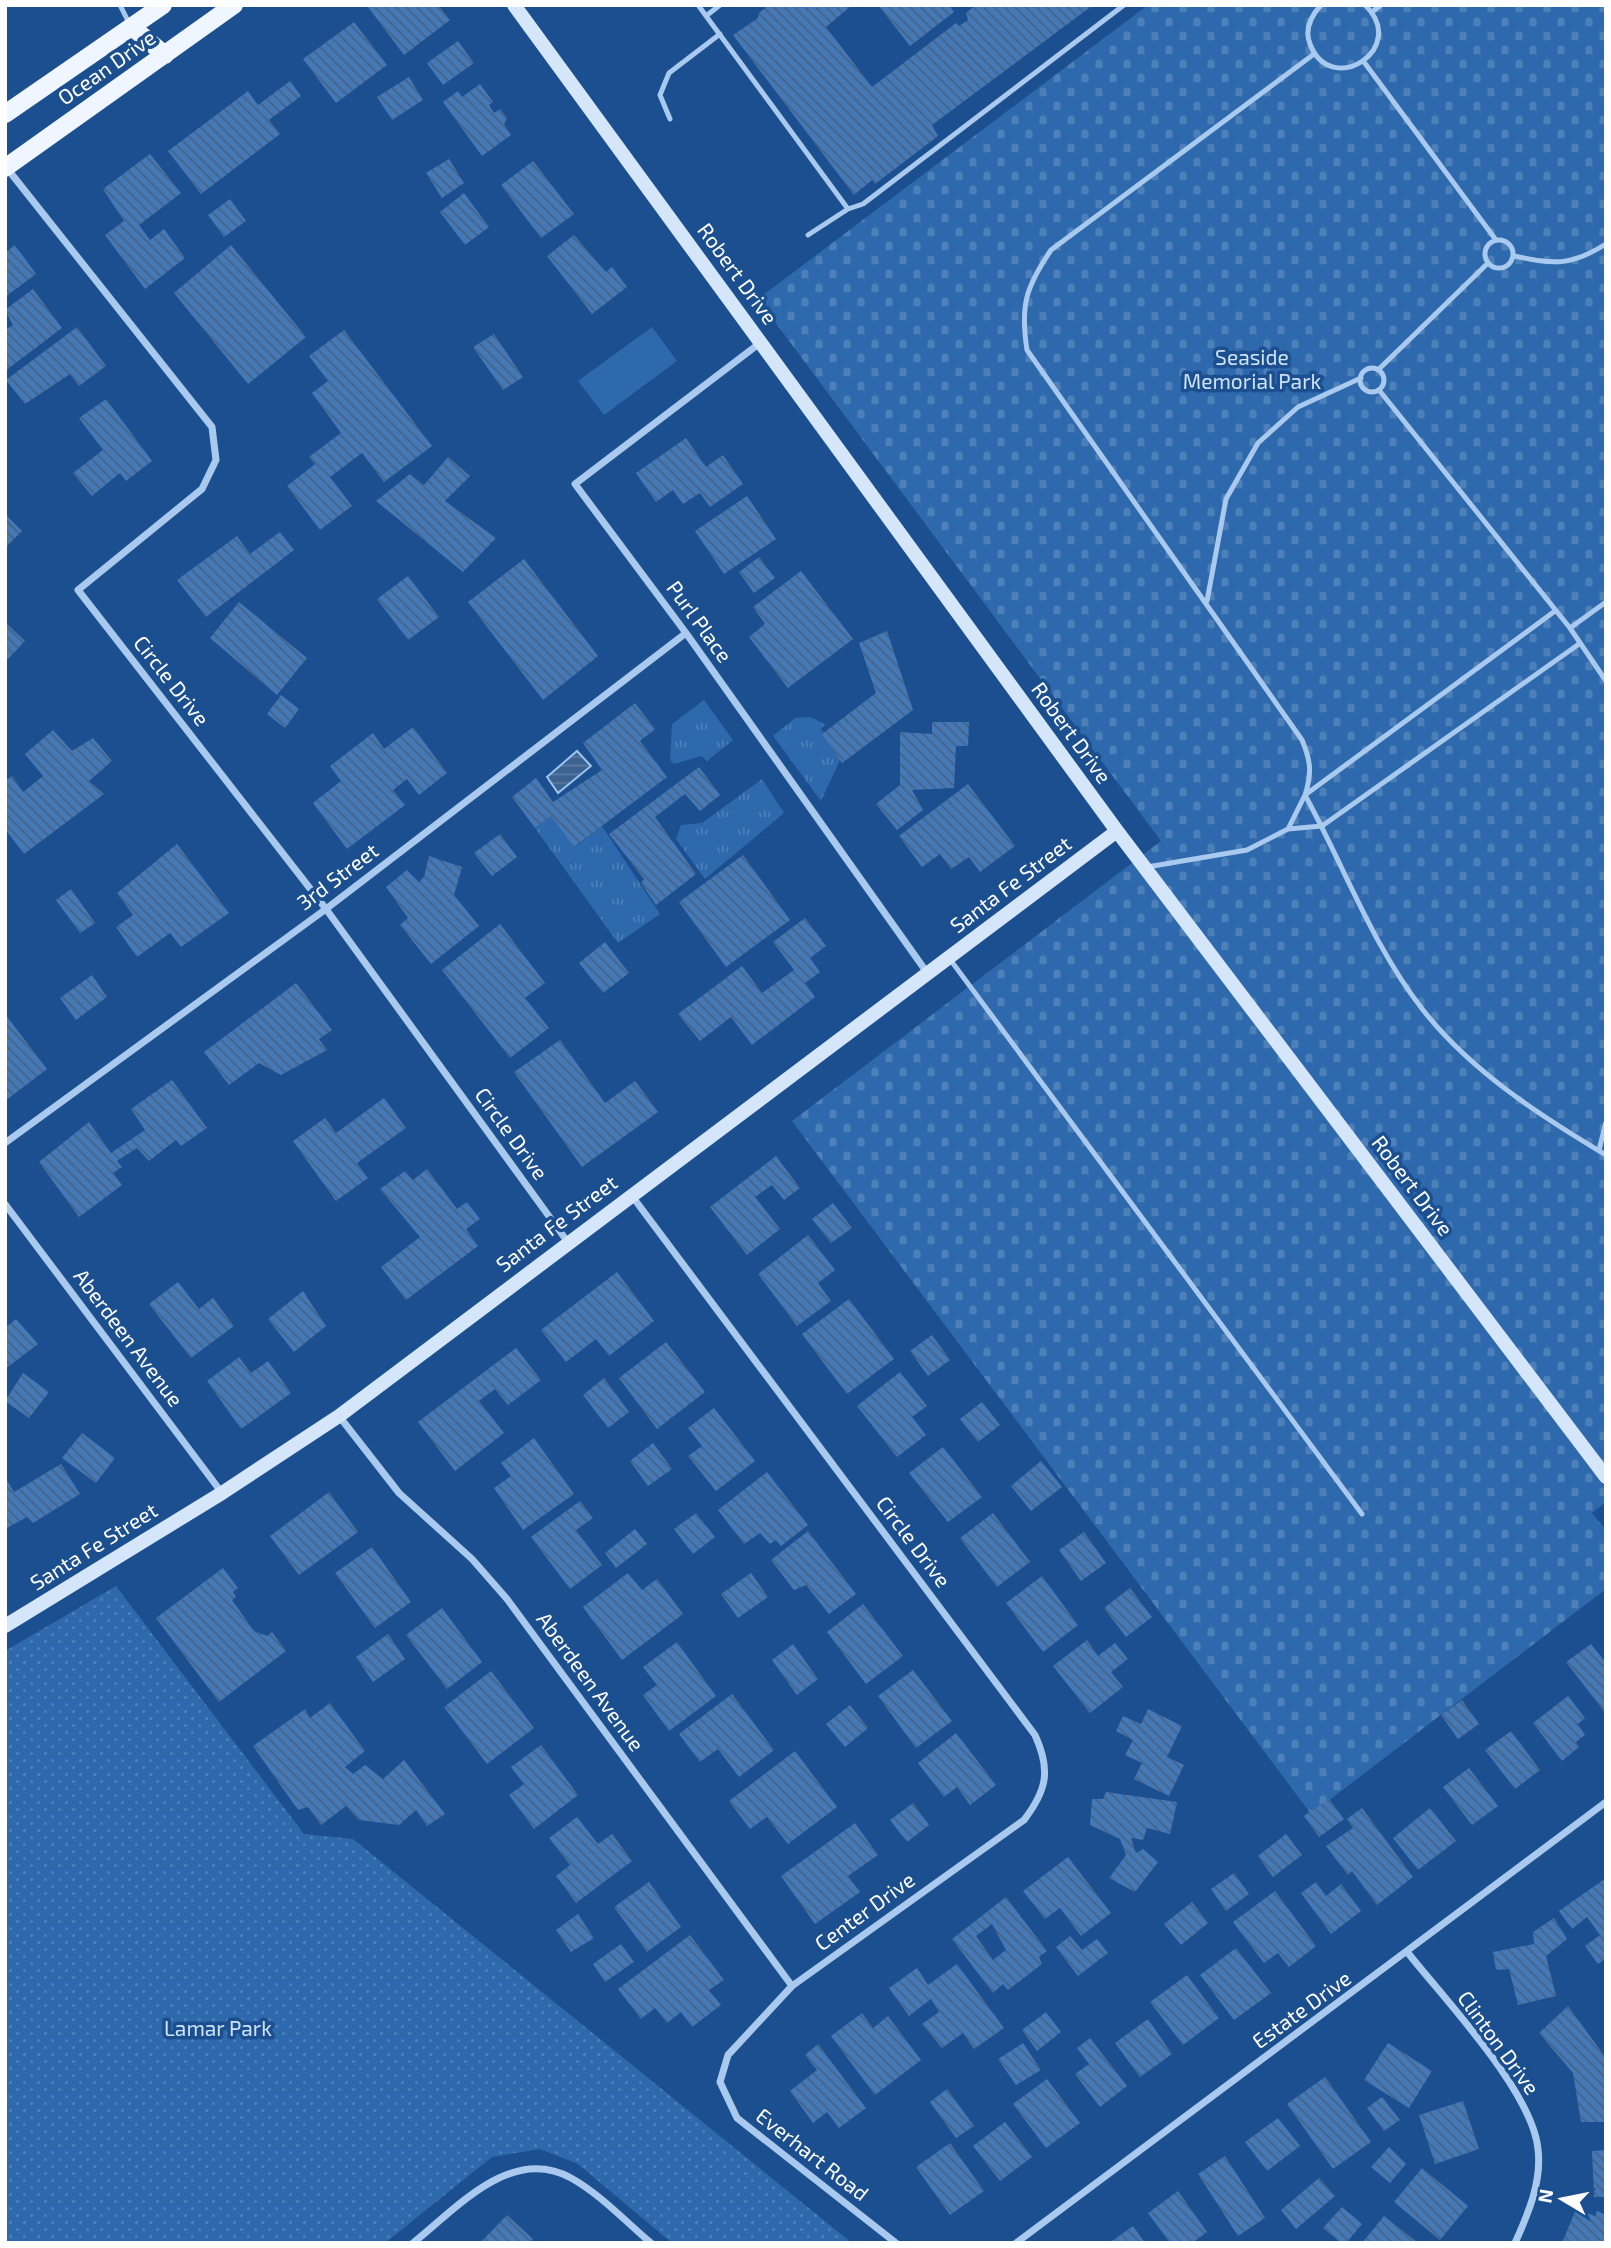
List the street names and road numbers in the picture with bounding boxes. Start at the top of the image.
street label: Ocean Drive [52,24,160,110]
street label: Robert Drive [693,218,783,329]
street label: Purl Place [662,575,738,667]
street label: Circle Drive [129,630,215,730]
street label: Robert Drive [1027,677,1117,788]
street label: Santa Fe Street [945,830,1076,937]
street label: 3rd Street [292,837,383,914]
street label: Circle Drive [470,1082,554,1184]
street label: Robert Drive [1367,1130,1459,1240]
street label: Santa Fe Street [491,1169,622,1276]
street label: Aberdeen Avenue [69,1263,189,1411]
street label: Circle Drive [872,1491,957,1592]
street label: Santa Fe Street [25,1497,161,1595]
street label: Aberdeen Avenue [532,1607,650,1756]
street label: Center Drive [809,1866,919,1955]
street label: Estate Drive [1247,1965,1355,2053]
street label: Clinton Drive [1453,1985,1545,2099]
street label: Everhart Road [752,2102,874,2205]

